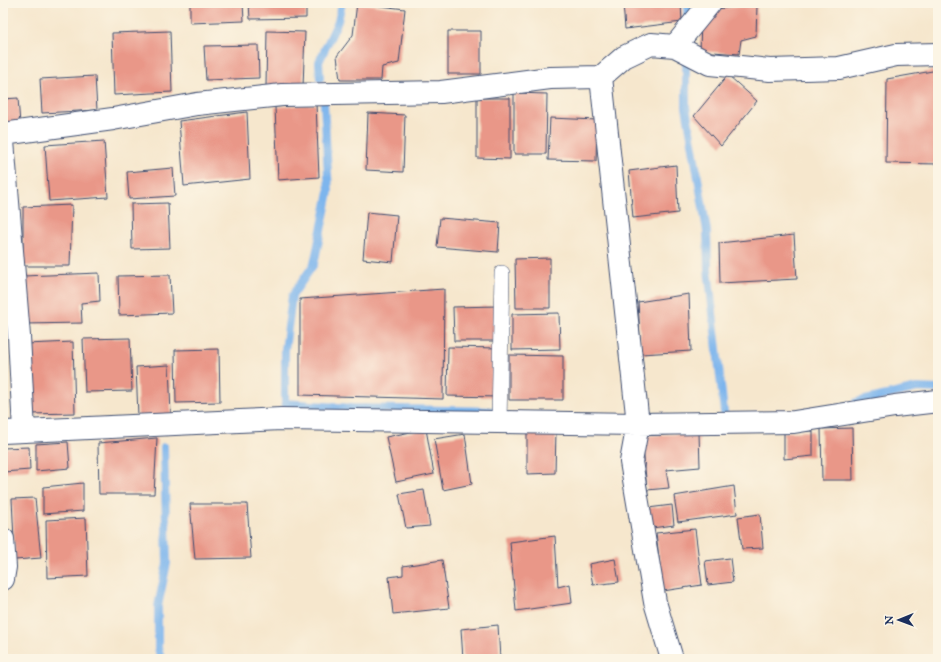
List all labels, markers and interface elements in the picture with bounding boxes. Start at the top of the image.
north arrow [879,600,919,640]
text: N [883,615,896,625]

